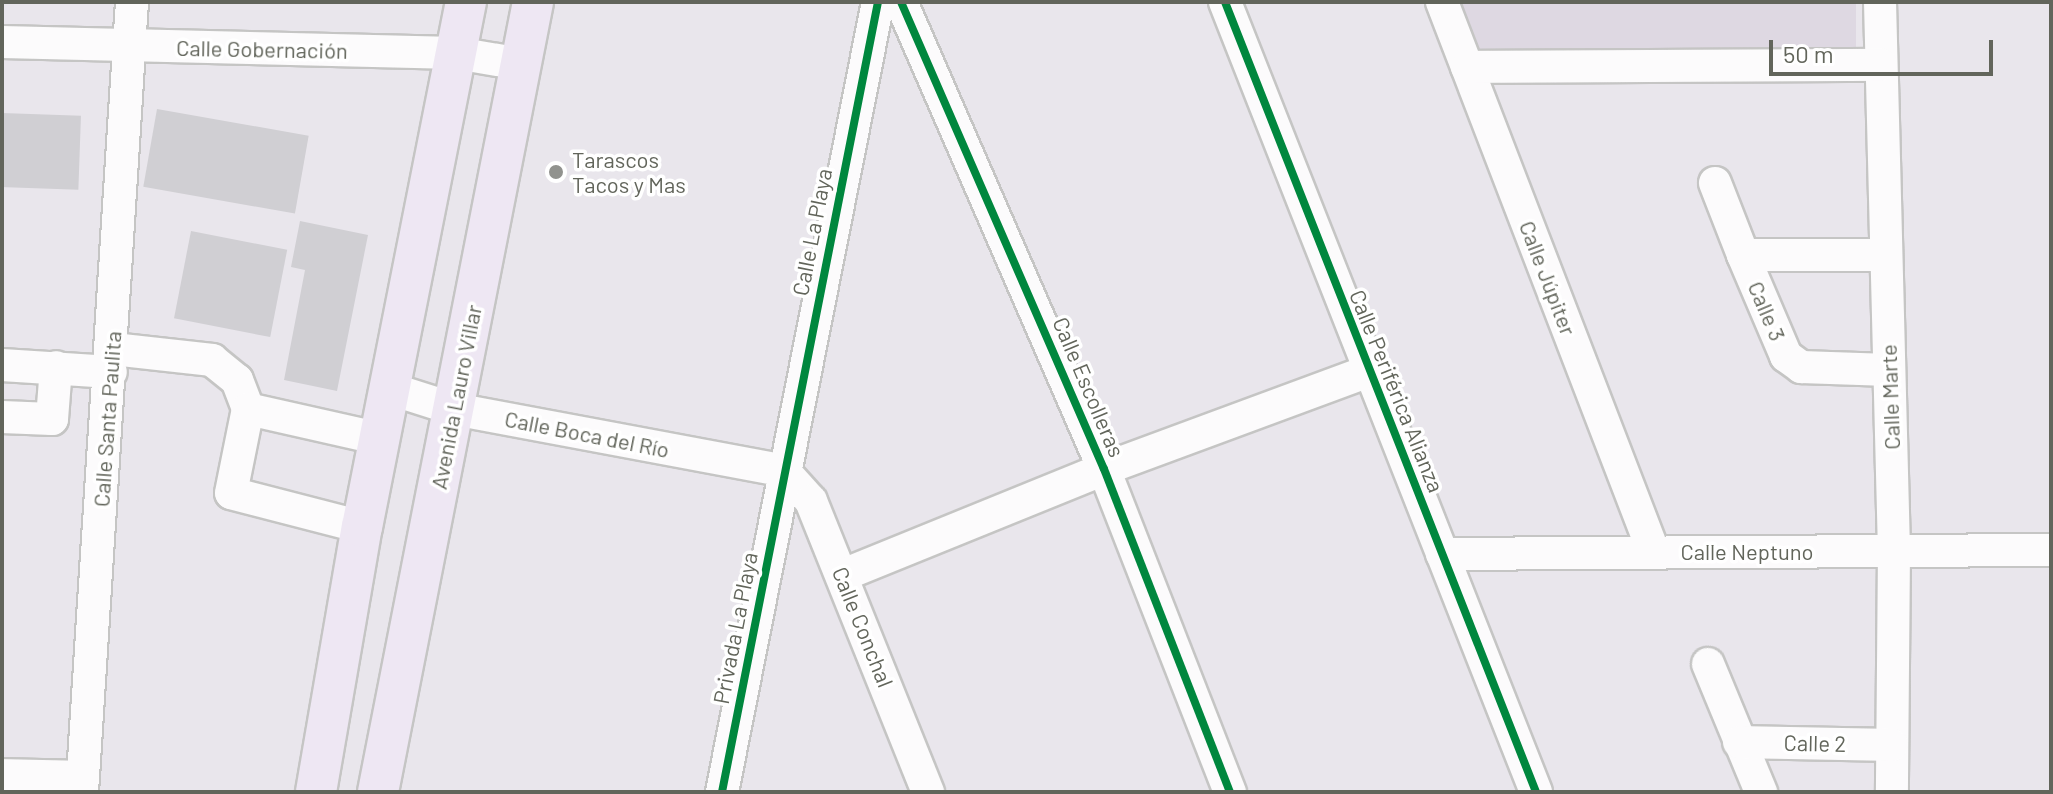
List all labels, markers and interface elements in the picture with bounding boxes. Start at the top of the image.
scale bar [1773,24,1997,74]
street label: Calle Gobernación [176,34,348,64]
text: 50 m [1783,39,1834,68]
place label: Tarascos Tacos y Mas [572,146,686,198]
marker: Tarascos Tacos y Mas [547,163,565,181]
street label: Calle La Playa [787,166,837,298]
street label: Calle Júpiter [1514,217,1582,339]
street label: Calle 3 [1743,277,1791,345]
street label: Calle Periférica Alianza [1344,286,1450,496]
street label: Avenida Lauro Villar [425,302,487,492]
street label: Calle Escolleras [1048,313,1130,461]
street label: Calle Santa Paulita [88,330,126,508]
street label: Calle Marte [1875,344,1905,450]
street label: Calle Boca del Río [503,405,671,463]
street label: Calle Neptuno [1681,539,1813,565]
street label: Privada La Playa [707,550,763,706]
street label: Calle Conchal [827,563,899,691]
street label: Calle 2 [1784,729,1846,757]

